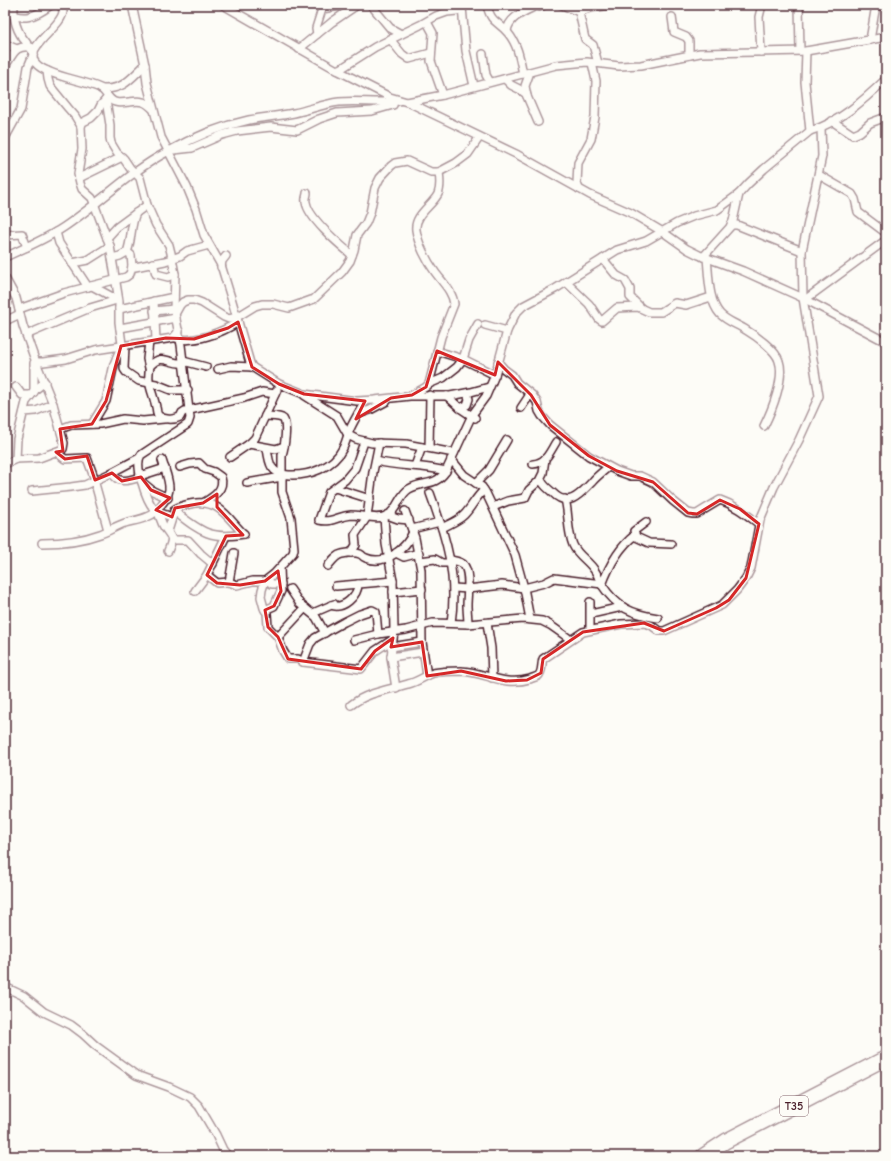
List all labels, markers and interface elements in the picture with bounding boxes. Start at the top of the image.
road number: T35 [780,1096,808,1116]

